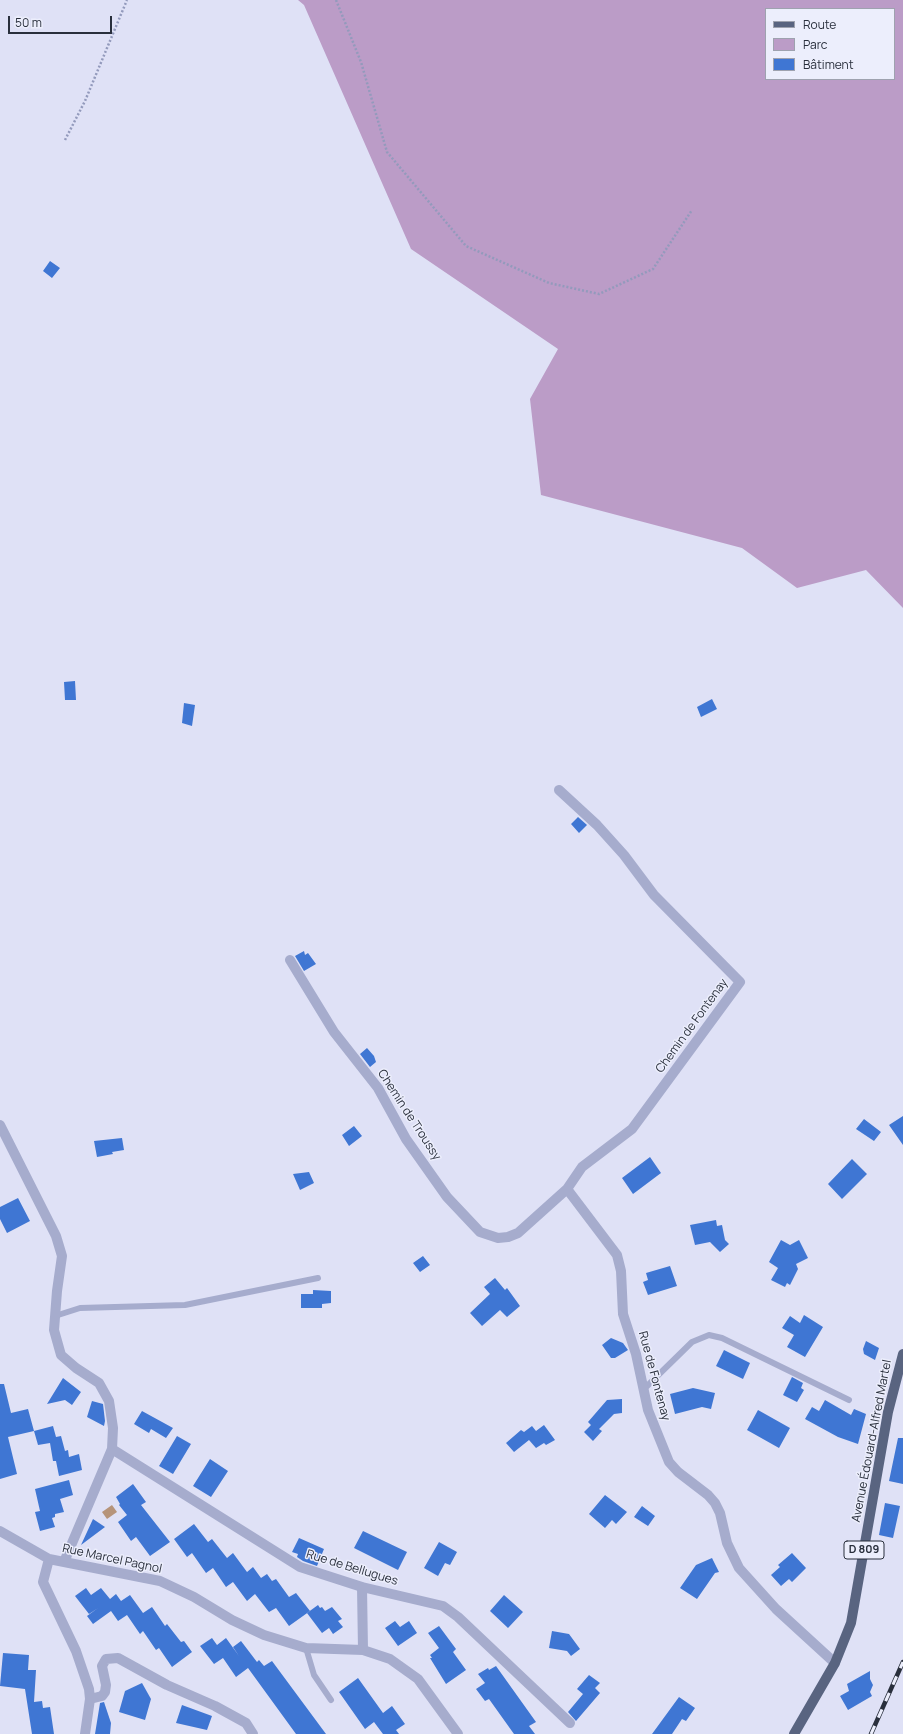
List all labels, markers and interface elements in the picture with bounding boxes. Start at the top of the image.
scale bar [10,8,114,34]
legend [765,8,895,80]
text: 50 m [15,14,42,31]
text: Route [803,16,836,33]
text: Parc [803,36,827,53]
text: Bâtiment [803,56,854,73]
street label: Chemin de Fontenay [653,976,731,1076]
street label: Chemin de Troussy [374,1067,444,1163]
street label: Rue de Fontenay [635,1330,673,1422]
street label: Avenue Édouard-Alfred Martel [849,1359,895,1523]
street label: Rue Marcel Pagnol [61,1541,163,1577]
road number: D 809 [844,1541,884,1559]
street label: Rue de Bellugues [304,1547,400,1589]

